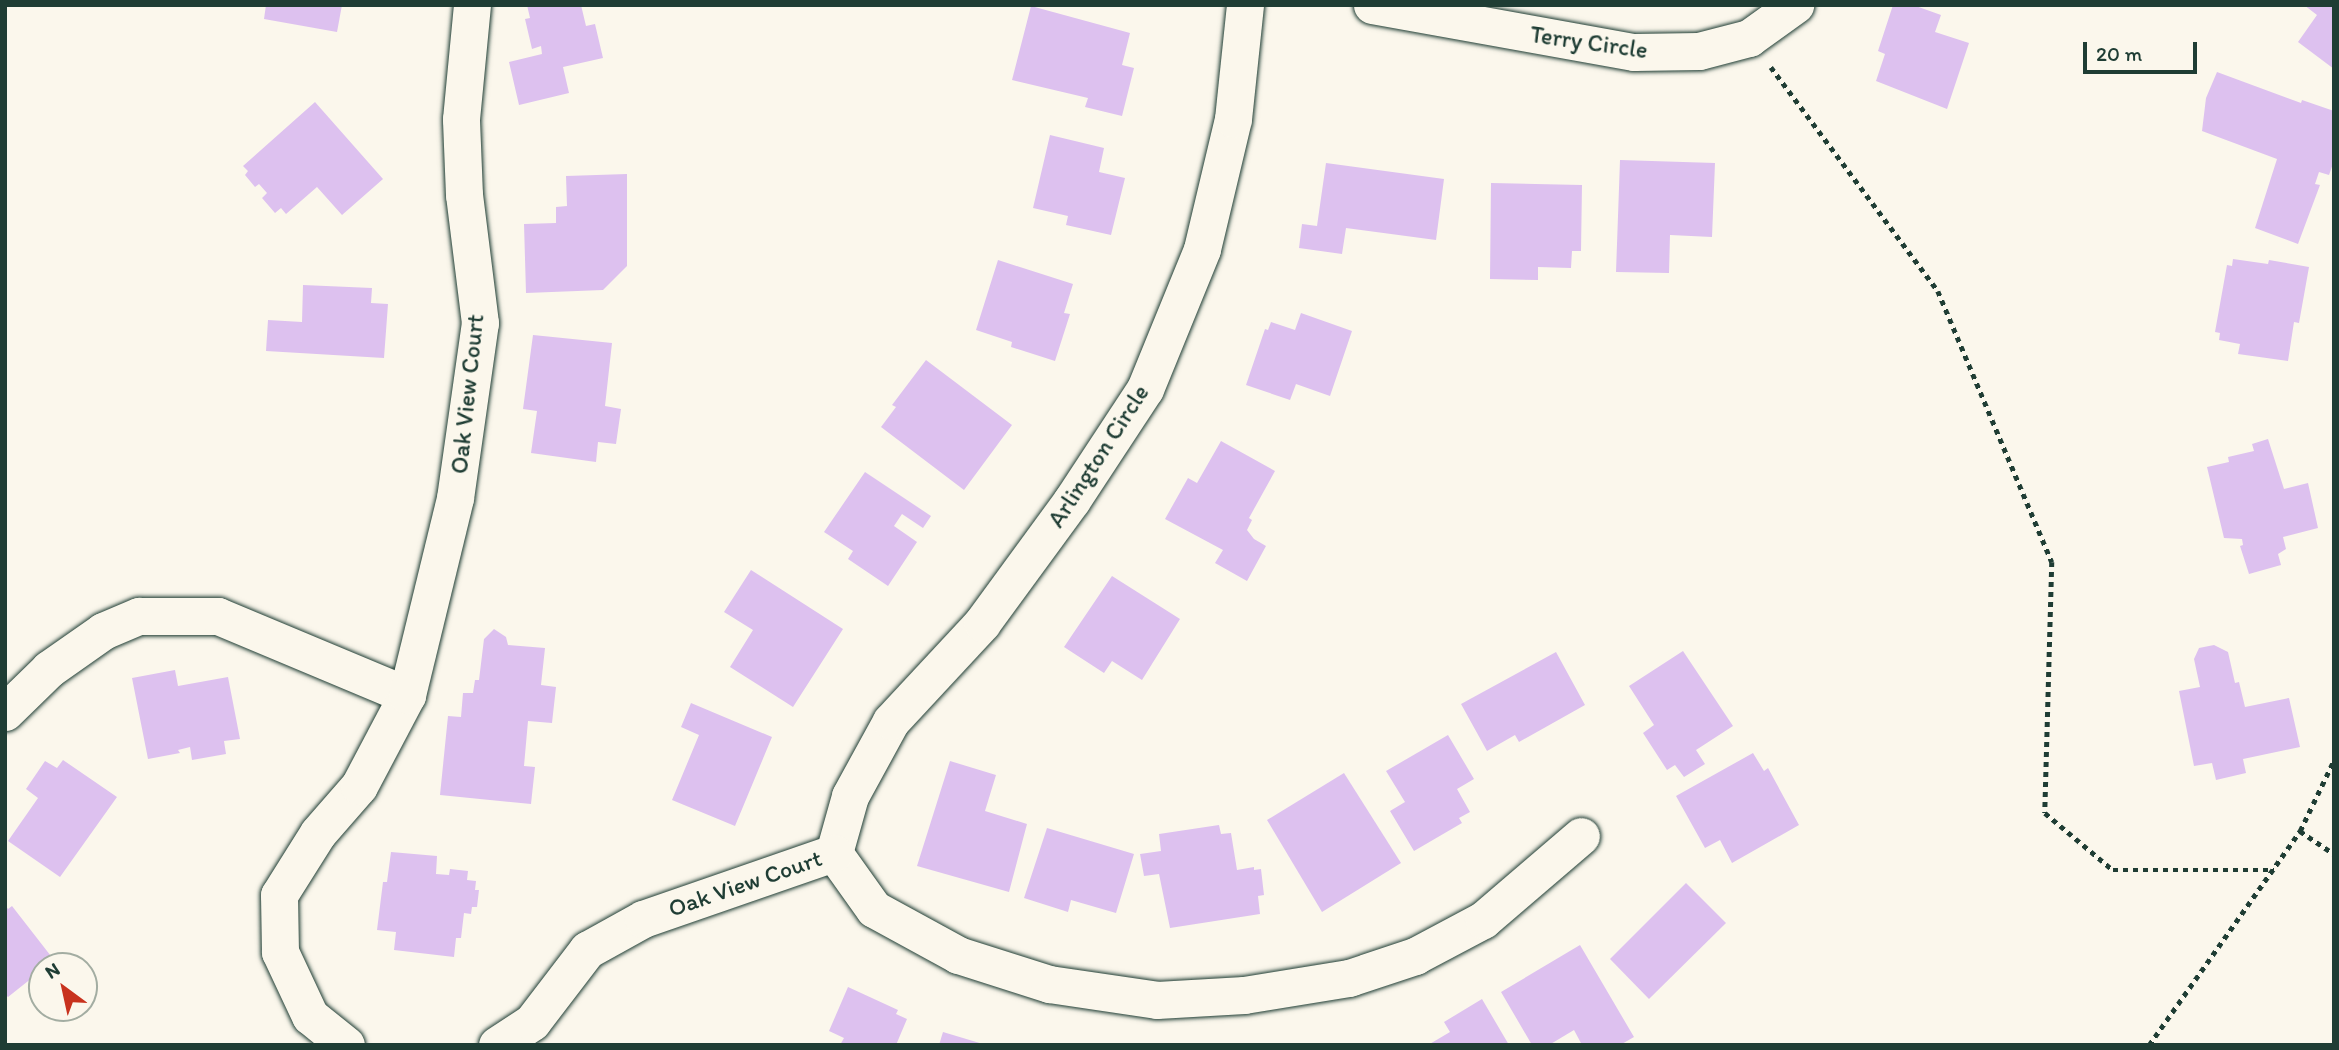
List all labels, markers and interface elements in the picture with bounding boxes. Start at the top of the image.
street label: Terry Circle [1529,20,1649,64]
scale bar [2087,28,2201,72]
text: 20 m [2096,41,2142,66]
street label: Oak View Court [444,313,490,475]
street label: Arlington Circle [1041,379,1155,533]
street label: Oak View Court [665,843,825,923]
north arrow [28,952,98,1022]
text: N [41,958,64,984]

